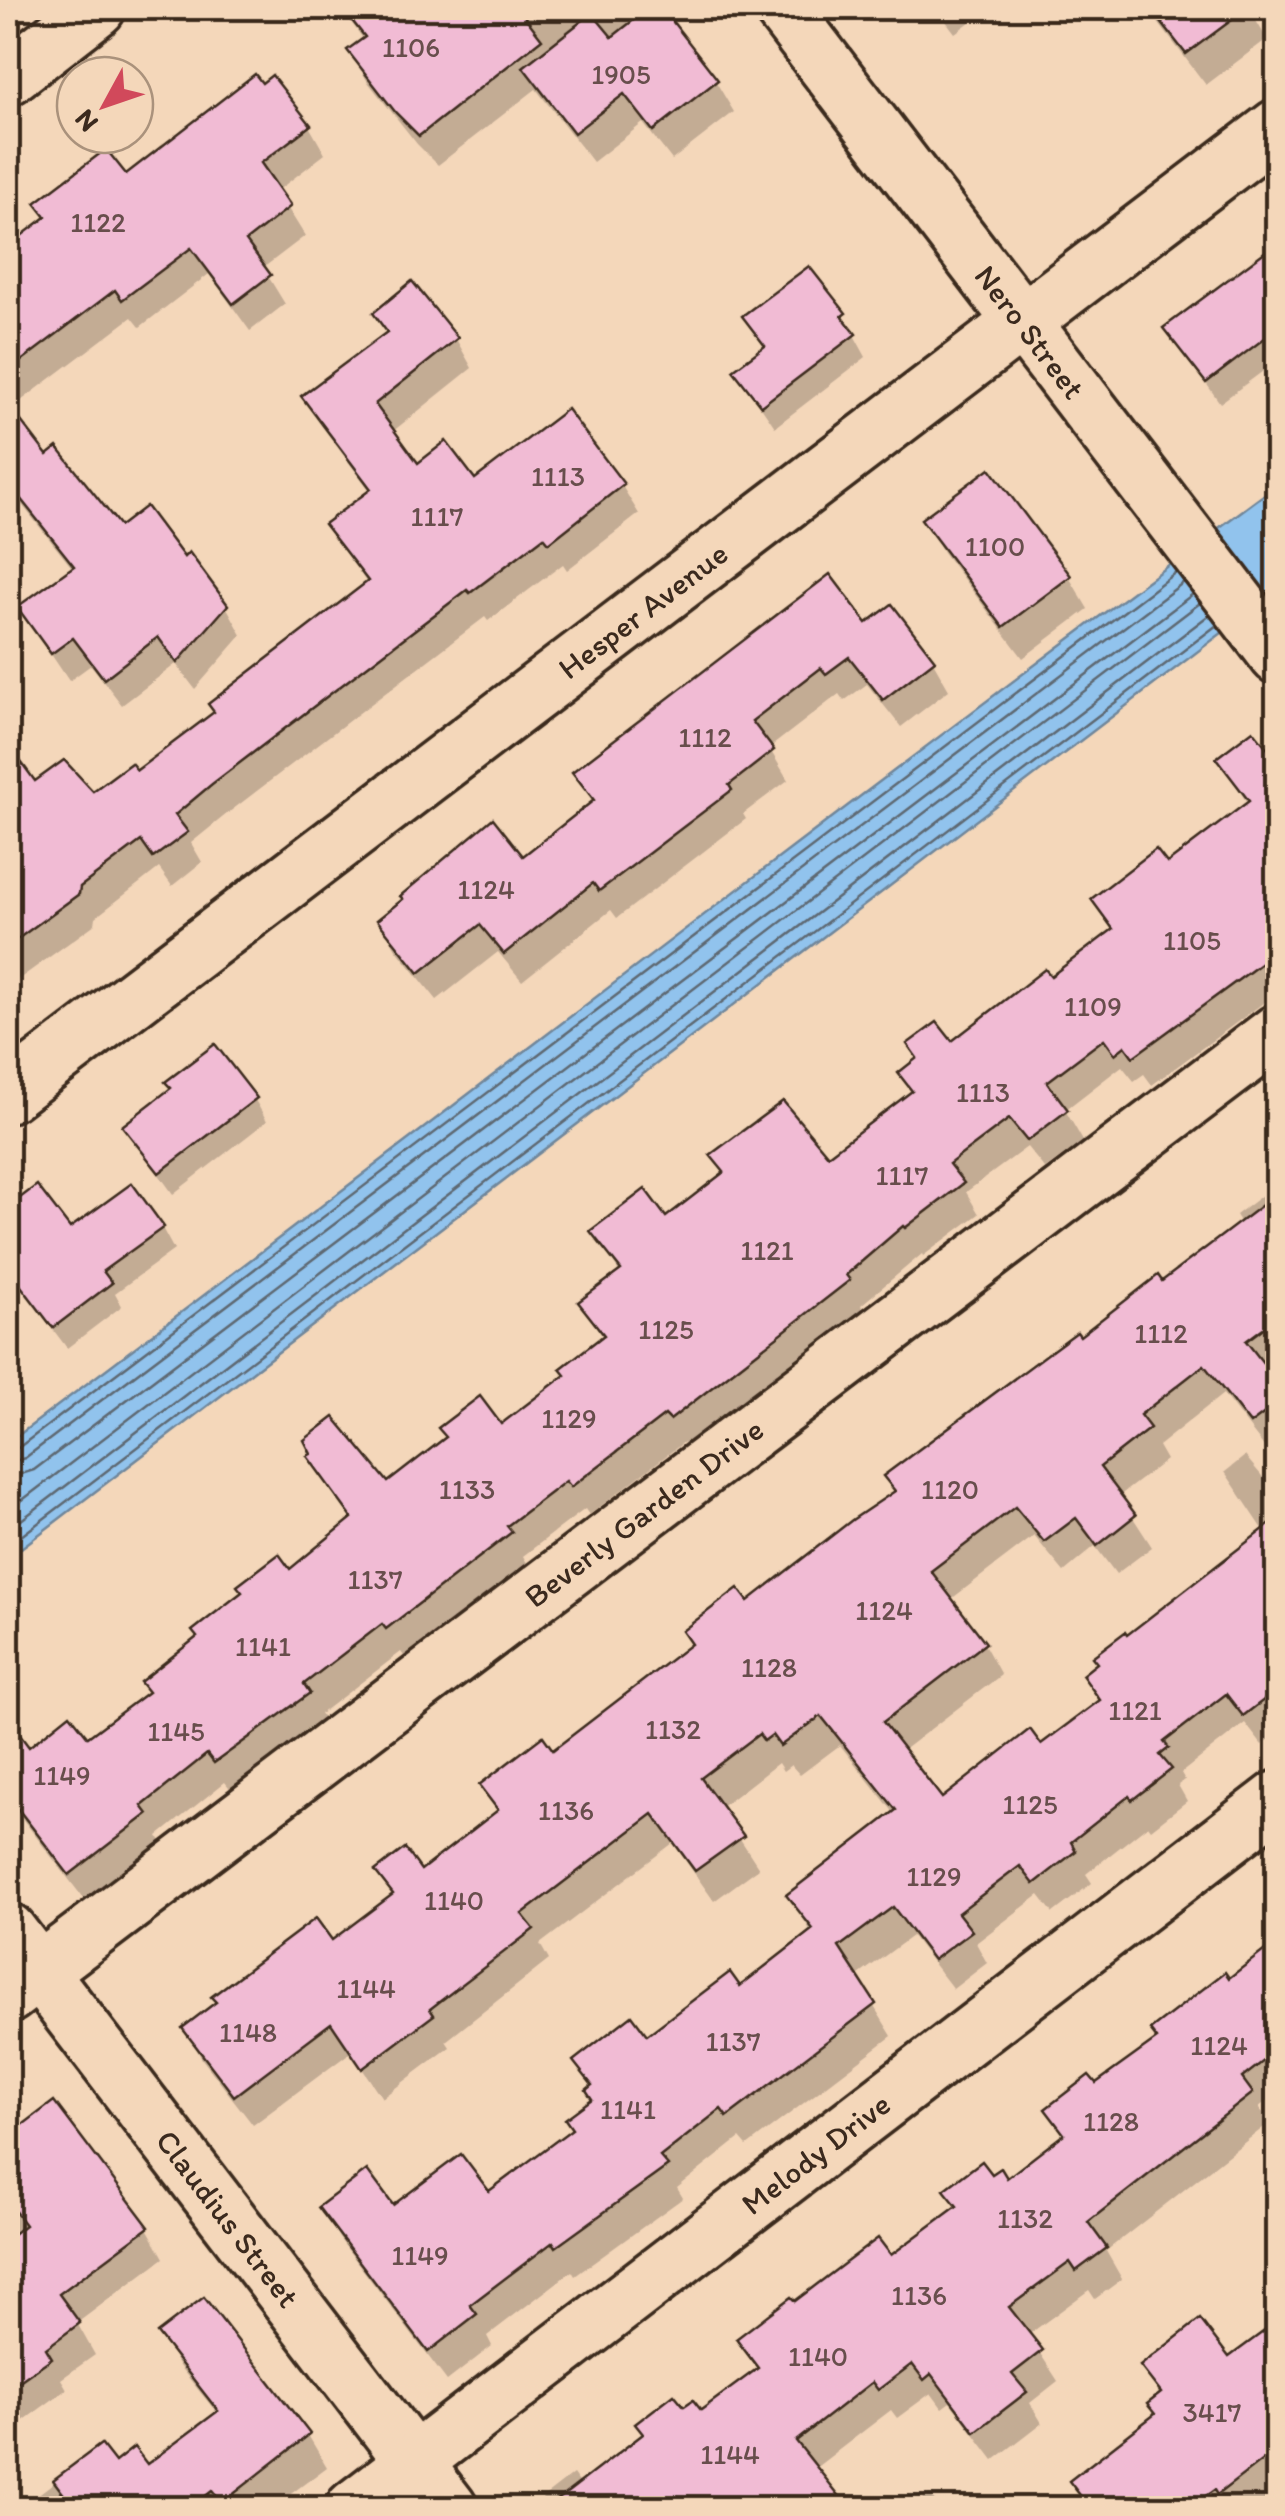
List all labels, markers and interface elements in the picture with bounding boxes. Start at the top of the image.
house number: 1106 [382,30,440,64]
north arrow [55,55,155,155]
house number: 1905 [591,57,651,91]
text: N [67,103,105,139]
house number: 1122 [70,205,126,239]
street label: Nero Street [967,258,1093,406]
house number: 1113 [531,459,585,493]
house number: 1117 [411,499,464,533]
house number: 1100 [965,529,1025,563]
street label: Hesper Avenue [551,534,735,687]
house number: 1112 [678,720,732,754]
house number: 1124 [457,872,515,906]
house number: 1105 [1163,923,1221,957]
house number: 1109 [1064,989,1122,1023]
house number: 1113 [956,1075,1010,1109]
house number: 1117 [876,1158,929,1192]
house number: 1121 [740,1233,794,1267]
house number: 1125 [638,1312,694,1346]
house number: 1112 [1134,1316,1188,1350]
house number: 1129 [541,1401,597,1435]
street label: Beverly Garden Drive [517,1410,771,1616]
house number: 1133 [439,1472,495,1506]
house number: 1120 [921,1472,979,1506]
house number: 1137 [347,1562,403,1596]
house number: 1124 [855,1593,913,1627]
house number: 1141 [235,1629,291,1663]
house number: 1128 [741,1650,797,1684]
house number: 1121 [1108,1693,1162,1727]
house number: 1132 [645,1712,701,1746]
house number: 1145 [147,1714,205,1748]
house number: 1149 [33,1758,91,1792]
house number: 1125 [1002,1787,1058,1821]
house number: 1136 [538,1793,594,1827]
house number: 1129 [906,1859,962,1893]
house number: 1140 [424,1883,484,1917]
house number: 1144 [336,1971,396,2005]
house number: 1148 [219,2015,277,2049]
house number: 1137 [705,2024,761,2058]
house number: 1124 [1190,2028,1248,2062]
street label: Melody Drive [734,2085,898,2223]
house number: 1141 [600,2092,656,2126]
house number: 1128 [1083,2104,1139,2138]
street label: Claudius Street [148,2122,308,2315]
house number: 1132 [997,2201,1053,2235]
house number: 1149 [391,2238,449,2272]
house number: 1136 [891,2278,947,2312]
house number: 1140 [788,2339,848,2373]
house number: 3417 [1183,2395,1242,2429]
house number: 1144 [700,2437,760,2471]

